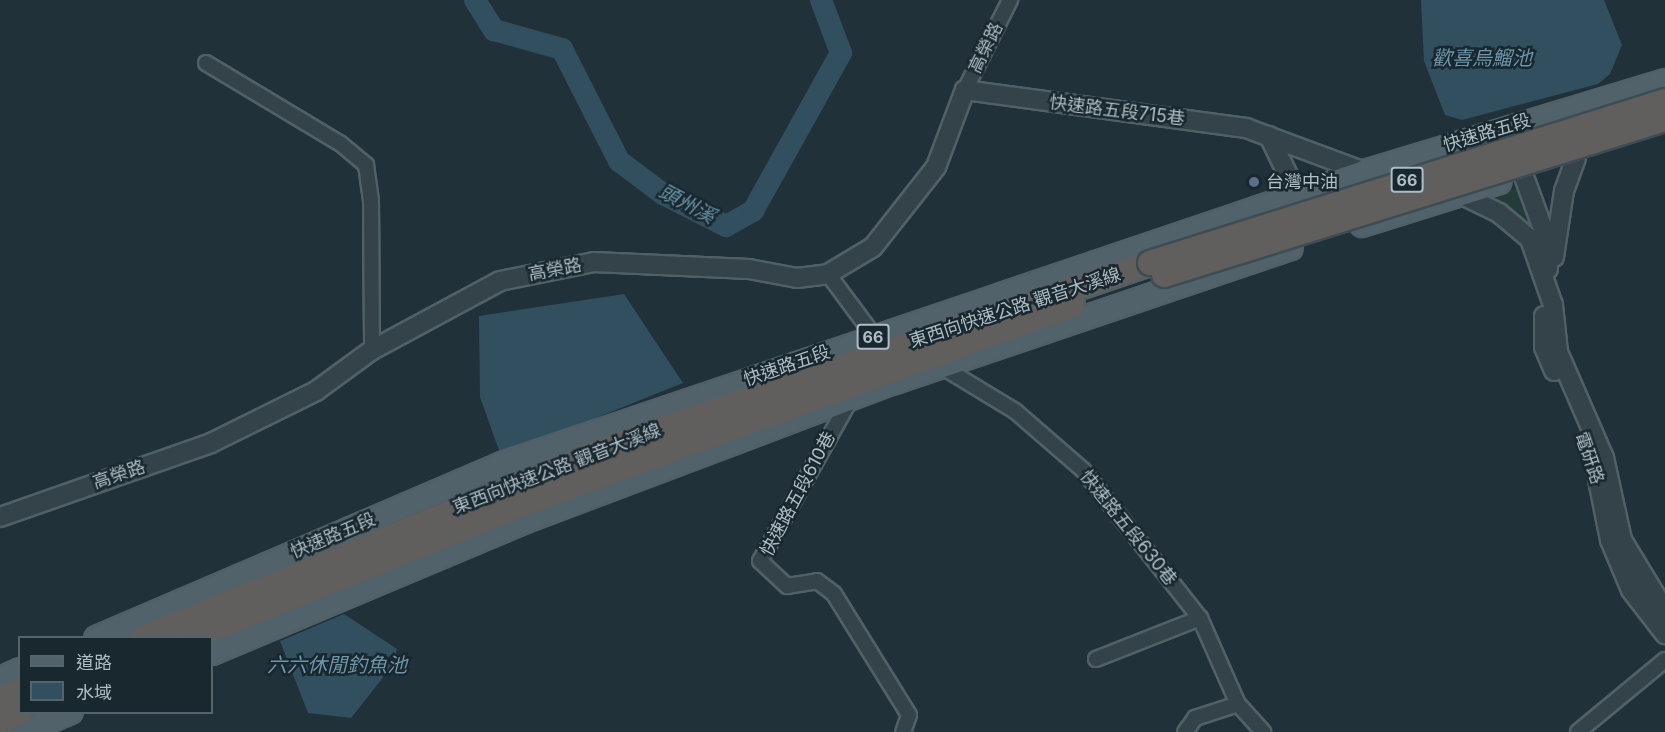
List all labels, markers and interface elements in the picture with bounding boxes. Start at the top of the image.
street label: 高榮路 [964,19,1008,77]
water label: 歡喜烏鰡池 [1432,46,1532,70]
street label: 快速路五段715巷 [1048,92,1186,130]
street label: 快速路五段 [1441,110,1533,156]
road number: 66 [1390,167,1424,193]
place label: 台灣中油 [1266,171,1338,193]
marker: 台灣中油 [1247,175,1261,189]
water label: 頭州溪 [655,179,719,229]
street label: 高榮路 [526,254,584,286]
street label: 東西向快速公路 觀音大溪線 [907,264,1123,352]
road number: 66 [856,324,890,350]
street label: 快速路五段 [741,341,833,391]
street label: 東西向快速公路 觀音大溪線 [450,419,664,519]
street label: 快速路五段610巷 [756,428,840,560]
street label: 電研路 [1570,429,1608,487]
street label: 高榮路 [90,456,148,494]
street label: 快速路五段630巷 [1075,466,1181,590]
street label: 快速路五段 [287,508,379,564]
legend [18,636,213,714]
text: 道路 [76,652,112,673]
water label: 六六休閒釣魚池 [267,653,407,677]
text: 水域 [76,682,112,703]

